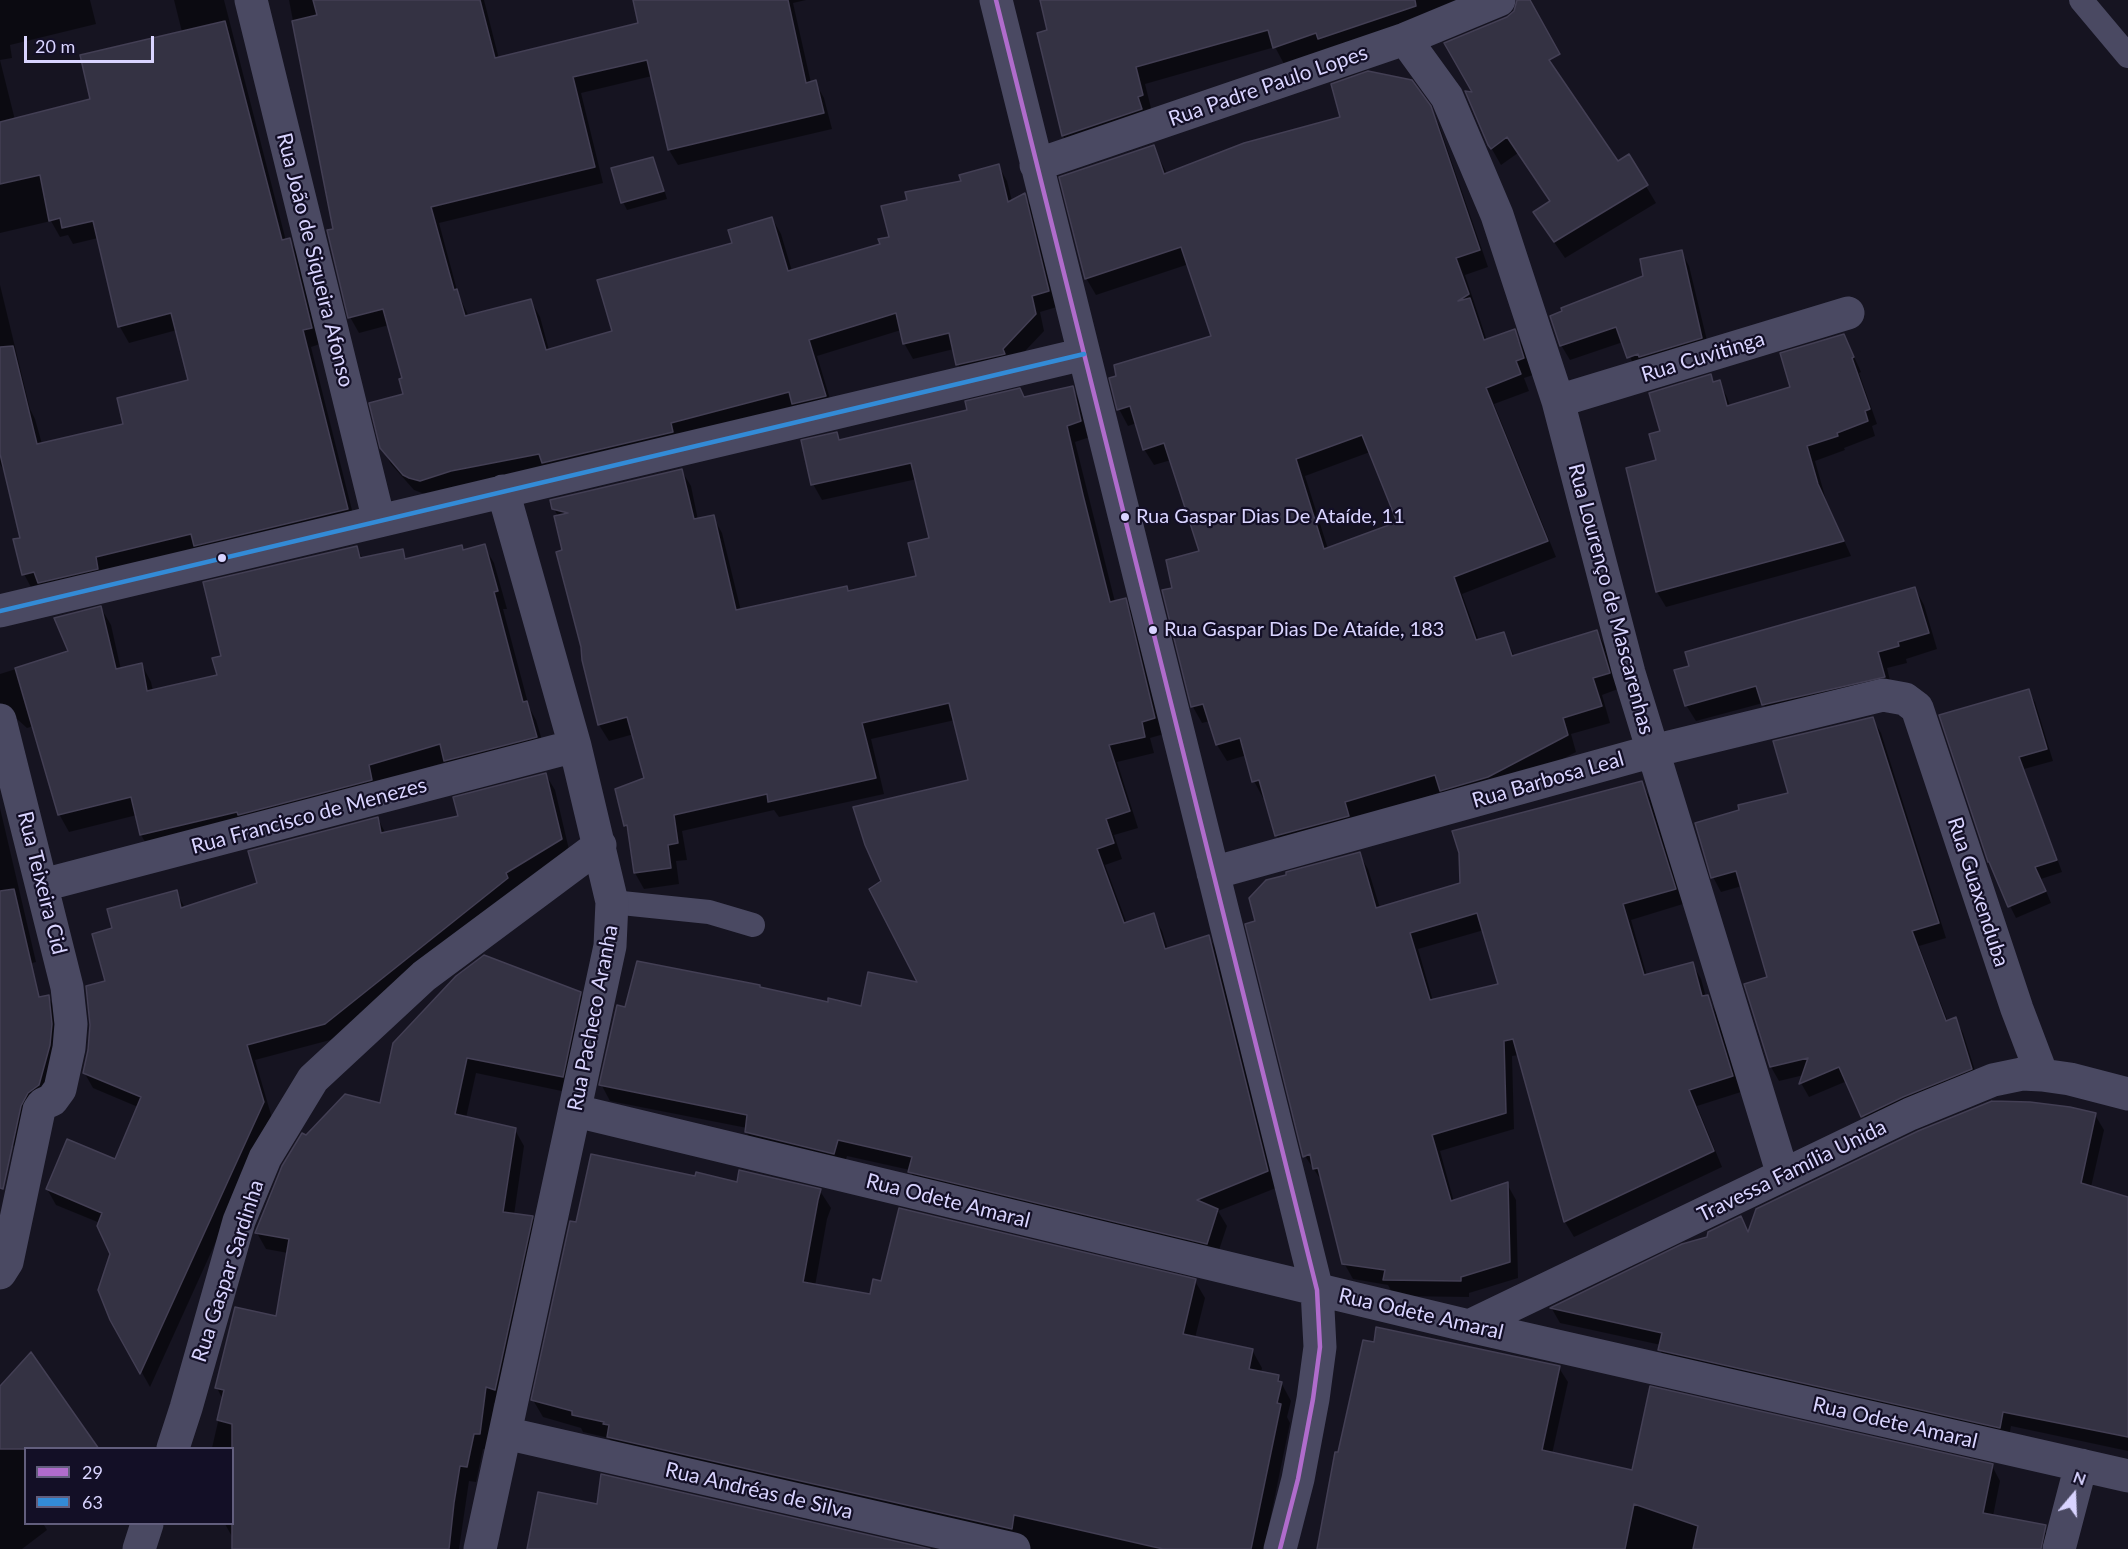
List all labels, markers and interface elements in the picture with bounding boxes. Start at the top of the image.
scale bar [27,24,158,62]
text: 20 m [35,35,75,57]
street label: Rua Padre Paulo Lopes [1165,40,1371,132]
street label: Rua João de Siqueira Afonso [271,130,359,390]
street label: Rua Cuvitinga [1638,326,1768,388]
street label: Rua Lourenço de Mascarenhas [1563,461,1659,737]
place label: Rua Gaspar Dias De Ataíde, 11 [1136,505,1405,529]
marker: Rua Gaspar Dias De Ataíde, 11 [1119,511,1131,523]
unlabelled marker [216,552,228,564]
place label: Rua Gaspar Dias De Ataíde, 183 [1164,618,1444,642]
marker: Rua Gaspar Dias De Ataíde, 183 [1147,624,1159,636]
street label: Rua Barbosa Leal [1469,746,1627,814]
street label: Rua Francisco de Menezes [188,772,430,860]
street label: Rua Teixeira Cid [12,809,72,957]
street label: Rua Guaxenduba [1942,814,2014,970]
street label: Rua Pacheco Aranha [563,923,623,1113]
street label: Travessa Família Unida [1694,1114,1890,1228]
street label: Rua Odete Amaral [863,1168,1033,1234]
street label: Rua Gaspar Sardinha [187,1177,269,1365]
street label: Rua Odete Amaral [1336,1283,1506,1345]
street label: Rua Odete Amaral [1810,1392,1980,1454]
legend [24,1447,234,1525]
street label: Rua Andréas de Silva [663,1457,855,1525]
text: 29 [82,1461,103,1483]
north arrow [2044,1465,2104,1525]
text: N [2071,1467,2089,1488]
text: 63 [82,1491,103,1513]

